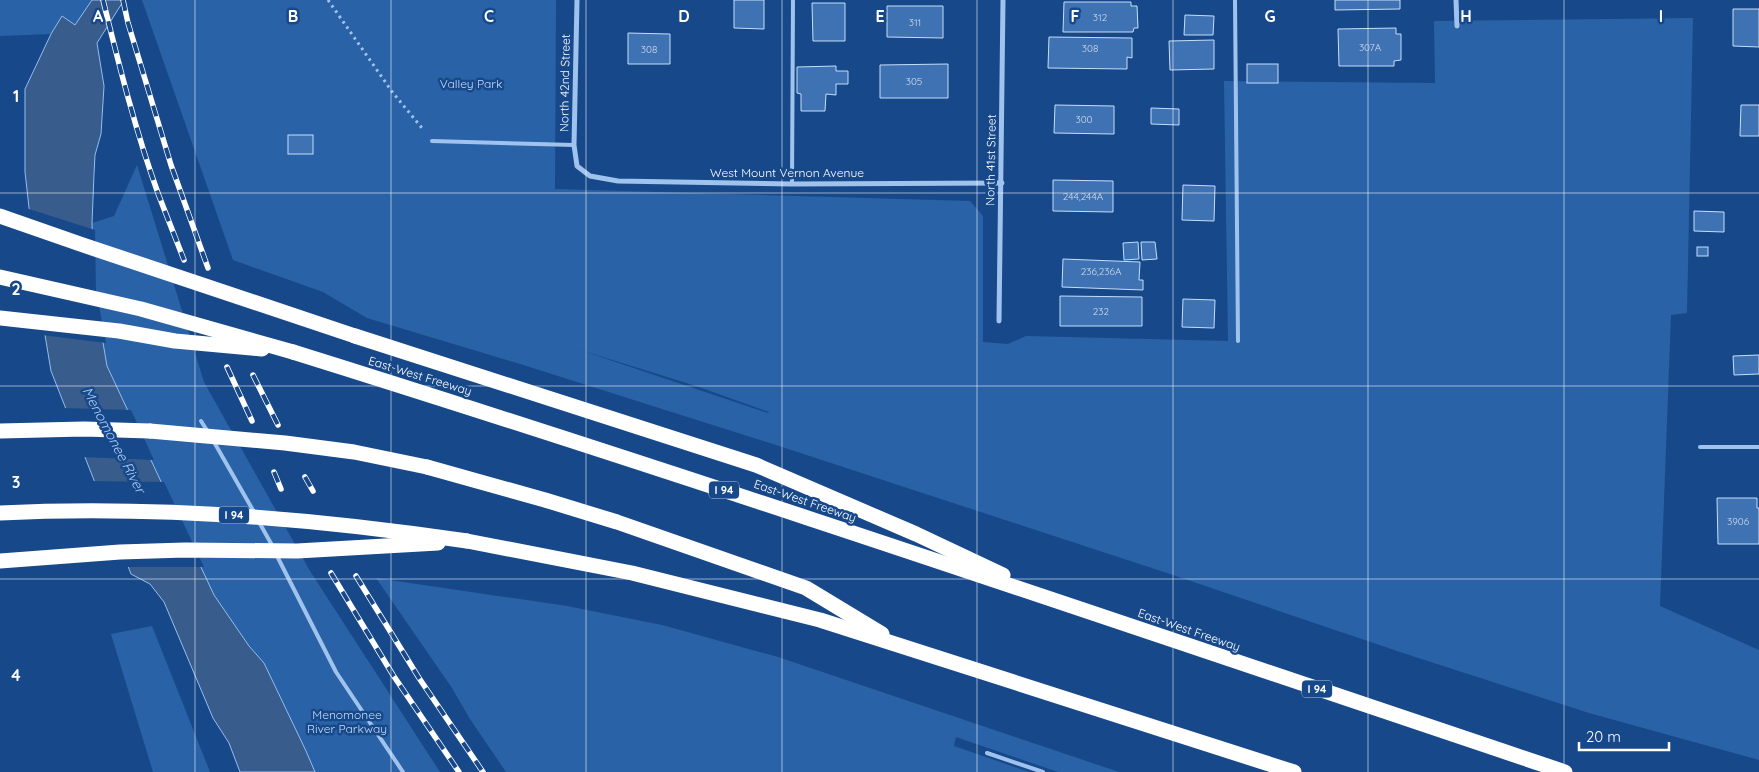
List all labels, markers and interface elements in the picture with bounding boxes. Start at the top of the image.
text: A [93,6,104,26]
text: B [288,6,298,26]
text: C [484,6,494,26]
text: D [678,6,690,26]
text: E [875,6,885,26]
text: F [1071,6,1080,26]
text: G [1264,6,1276,26]
text: H [1460,6,1472,26]
text: I [1659,6,1663,26]
house number: 312 [1093,11,1108,24]
house number: 311 [909,16,921,29]
street label: North 42nd Street [556,34,573,132]
house number: 307A [1359,41,1382,54]
house number: 308 [1082,42,1098,55]
house number: 308 [641,43,657,56]
house number: 305 [906,75,922,88]
park label: Valley Park [440,76,502,91]
text: 1 [13,86,19,106]
house number: 300 [1075,113,1093,126]
street label: North 41st Street [982,114,999,206]
street label: West Mount Vernon Avenue [710,165,864,180]
house number: 244,244A [1063,190,1104,203]
house number: 236,236A [1081,265,1122,278]
text: 2 [11,279,21,299]
house number: 232 [1093,305,1110,318]
street label: East-West Freeway [367,353,474,398]
water label: Menomonee River [78,384,150,498]
text: 3 [12,472,20,492]
street label: East-West Freeway [752,476,858,525]
road number: I 94 [709,482,739,498]
road number: I 94 [219,506,249,524]
house number: 3906 [1727,515,1750,528]
street label: East-West Freeway [1136,605,1242,654]
text: 4 [11,665,21,685]
road number: I 94 [1302,681,1332,698]
park label: Menomonee River Parkway [307,707,387,736]
scale bar [1579,720,1669,752]
text: 20 m [1586,727,1621,746]

